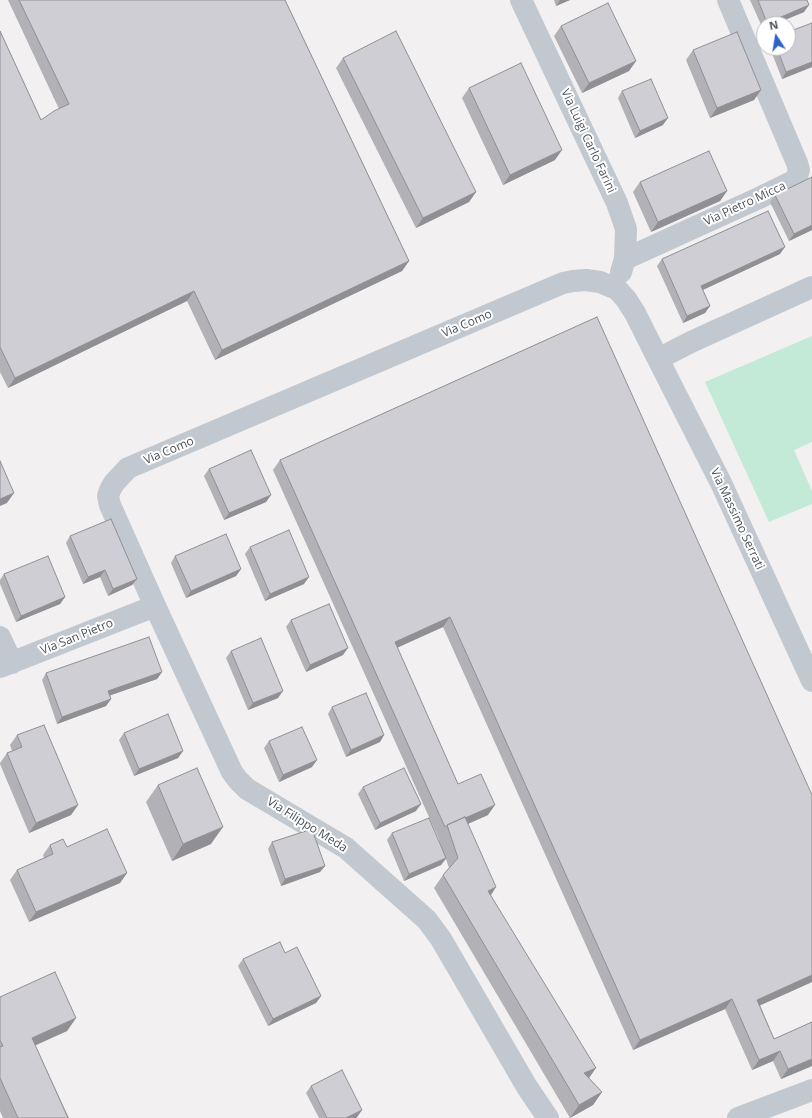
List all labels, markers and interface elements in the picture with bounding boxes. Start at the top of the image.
north arrow [756,16,796,56]
text: N [768,16,780,33]
street label: Via Luigi Carlo Farini [558,87,618,195]
street label: Via Pietro Micca [702,179,788,229]
street label: Via Como [440,307,494,341]
street label: Via Como [142,434,196,468]
street label: Via Massimo Serrati [707,466,767,572]
street label: Via San Pietro [39,616,115,658]
street label: Via Filippo Meda [264,795,350,855]

